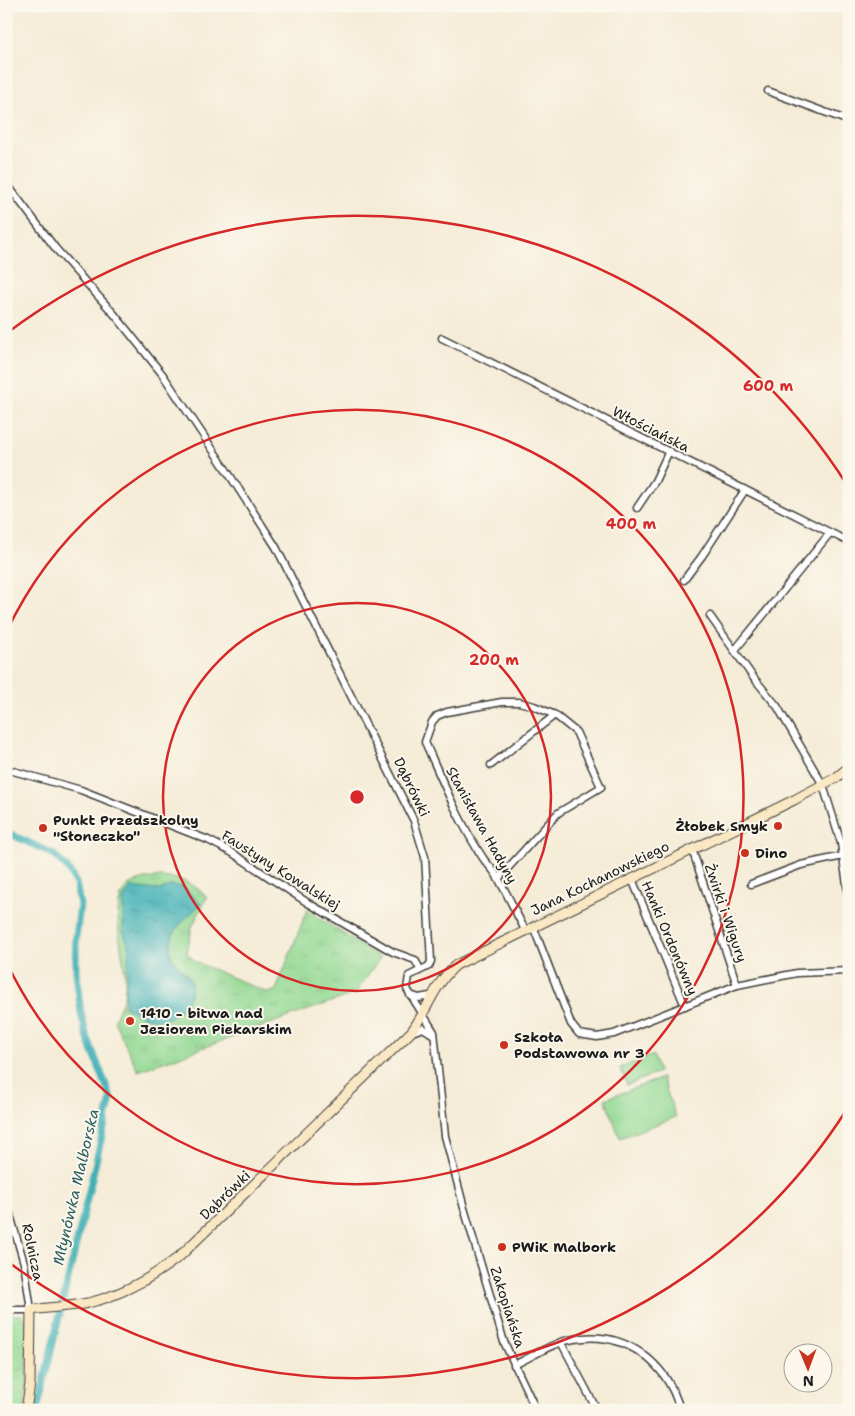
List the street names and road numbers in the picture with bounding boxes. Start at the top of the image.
street label: Włościańska [609,402,693,456]
street label: Dąbrówki [390,754,434,820]
street label: Stanisława Hadyny [442,763,522,887]
street label: Faustyny Kowalskiej [218,826,344,914]
street label: Jana Kochanowskiego [528,837,672,919]
street label: Żwirki i Wigury [701,861,751,965]
street label: Hanki Ordonówny [638,878,702,998]
street label: Dąbrówki [196,1166,254,1224]
street label: Rolnicza [18,1222,48,1282]
street label: Zakopiańska [486,1264,530,1350]

